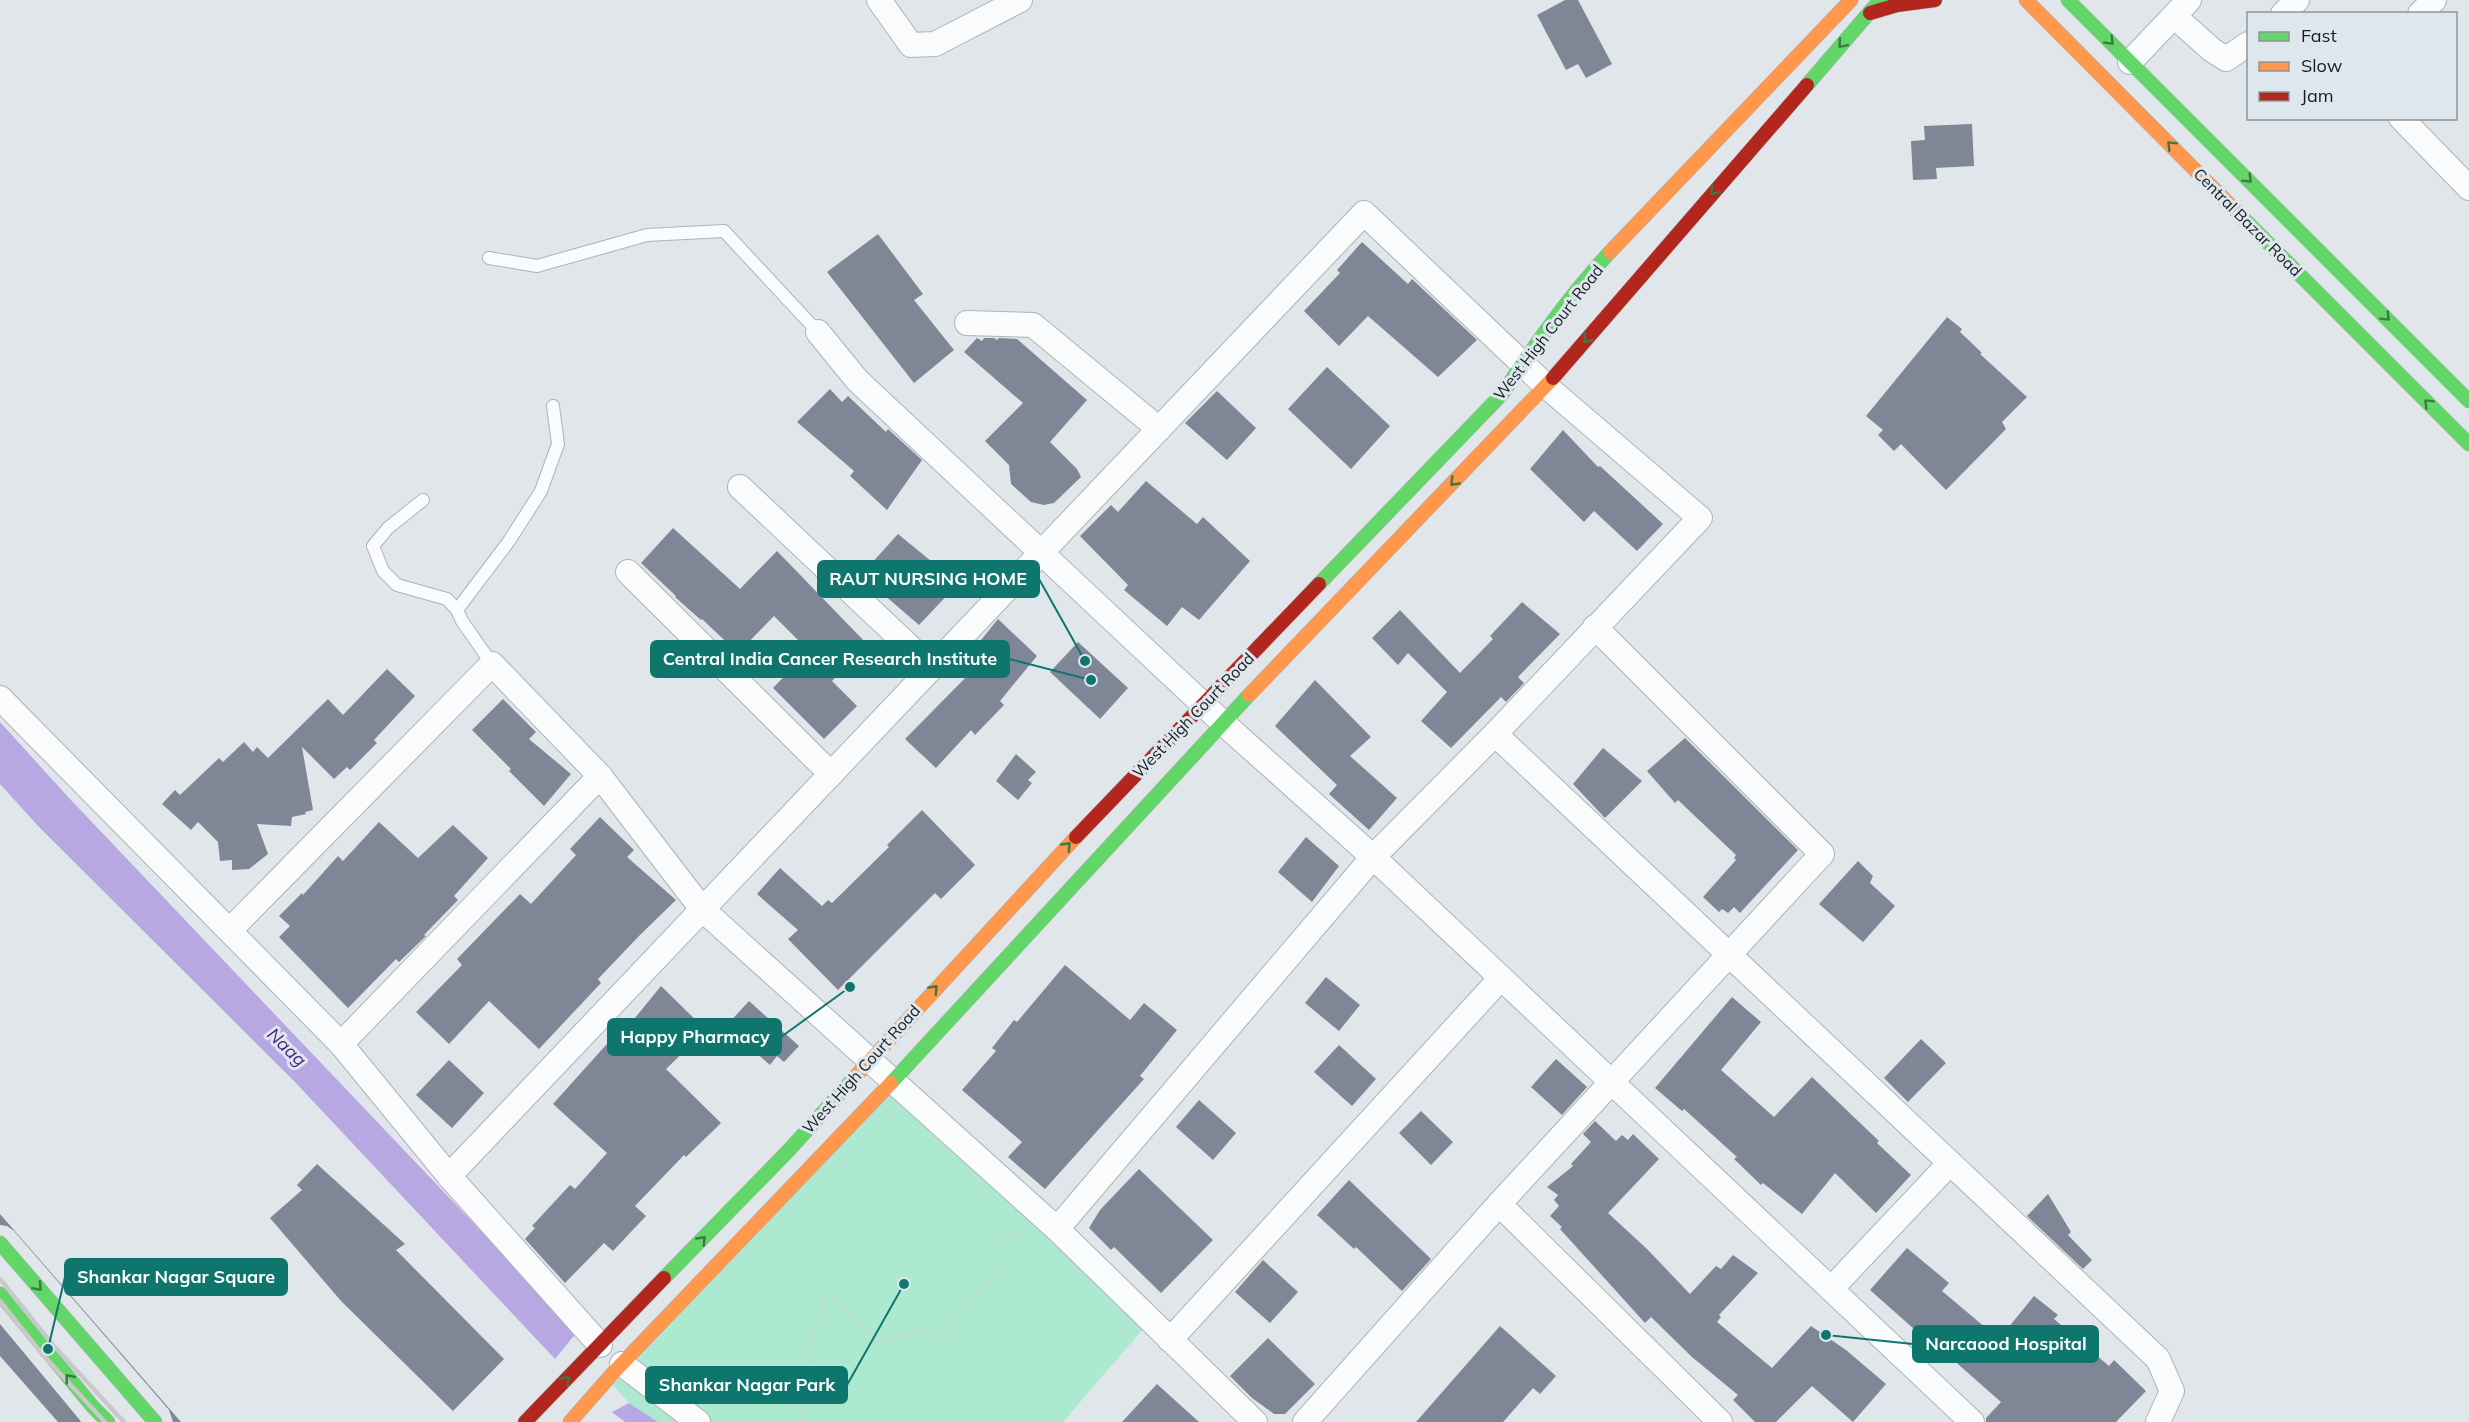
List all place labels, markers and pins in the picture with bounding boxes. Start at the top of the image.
callout: RAUT NURSING HOME [818,561,1039,597]
callout: Central India Cancer Research Institute [651,641,1009,677]
callout: Happy Pharmacy [608,1019,781,1055]
callout: Shankar Nagar Square [65,1259,287,1295]
callout: Narcaood Hospital [1913,1326,2098,1362]
callout: Shankar Nagar Park [646,1367,847,1403]

